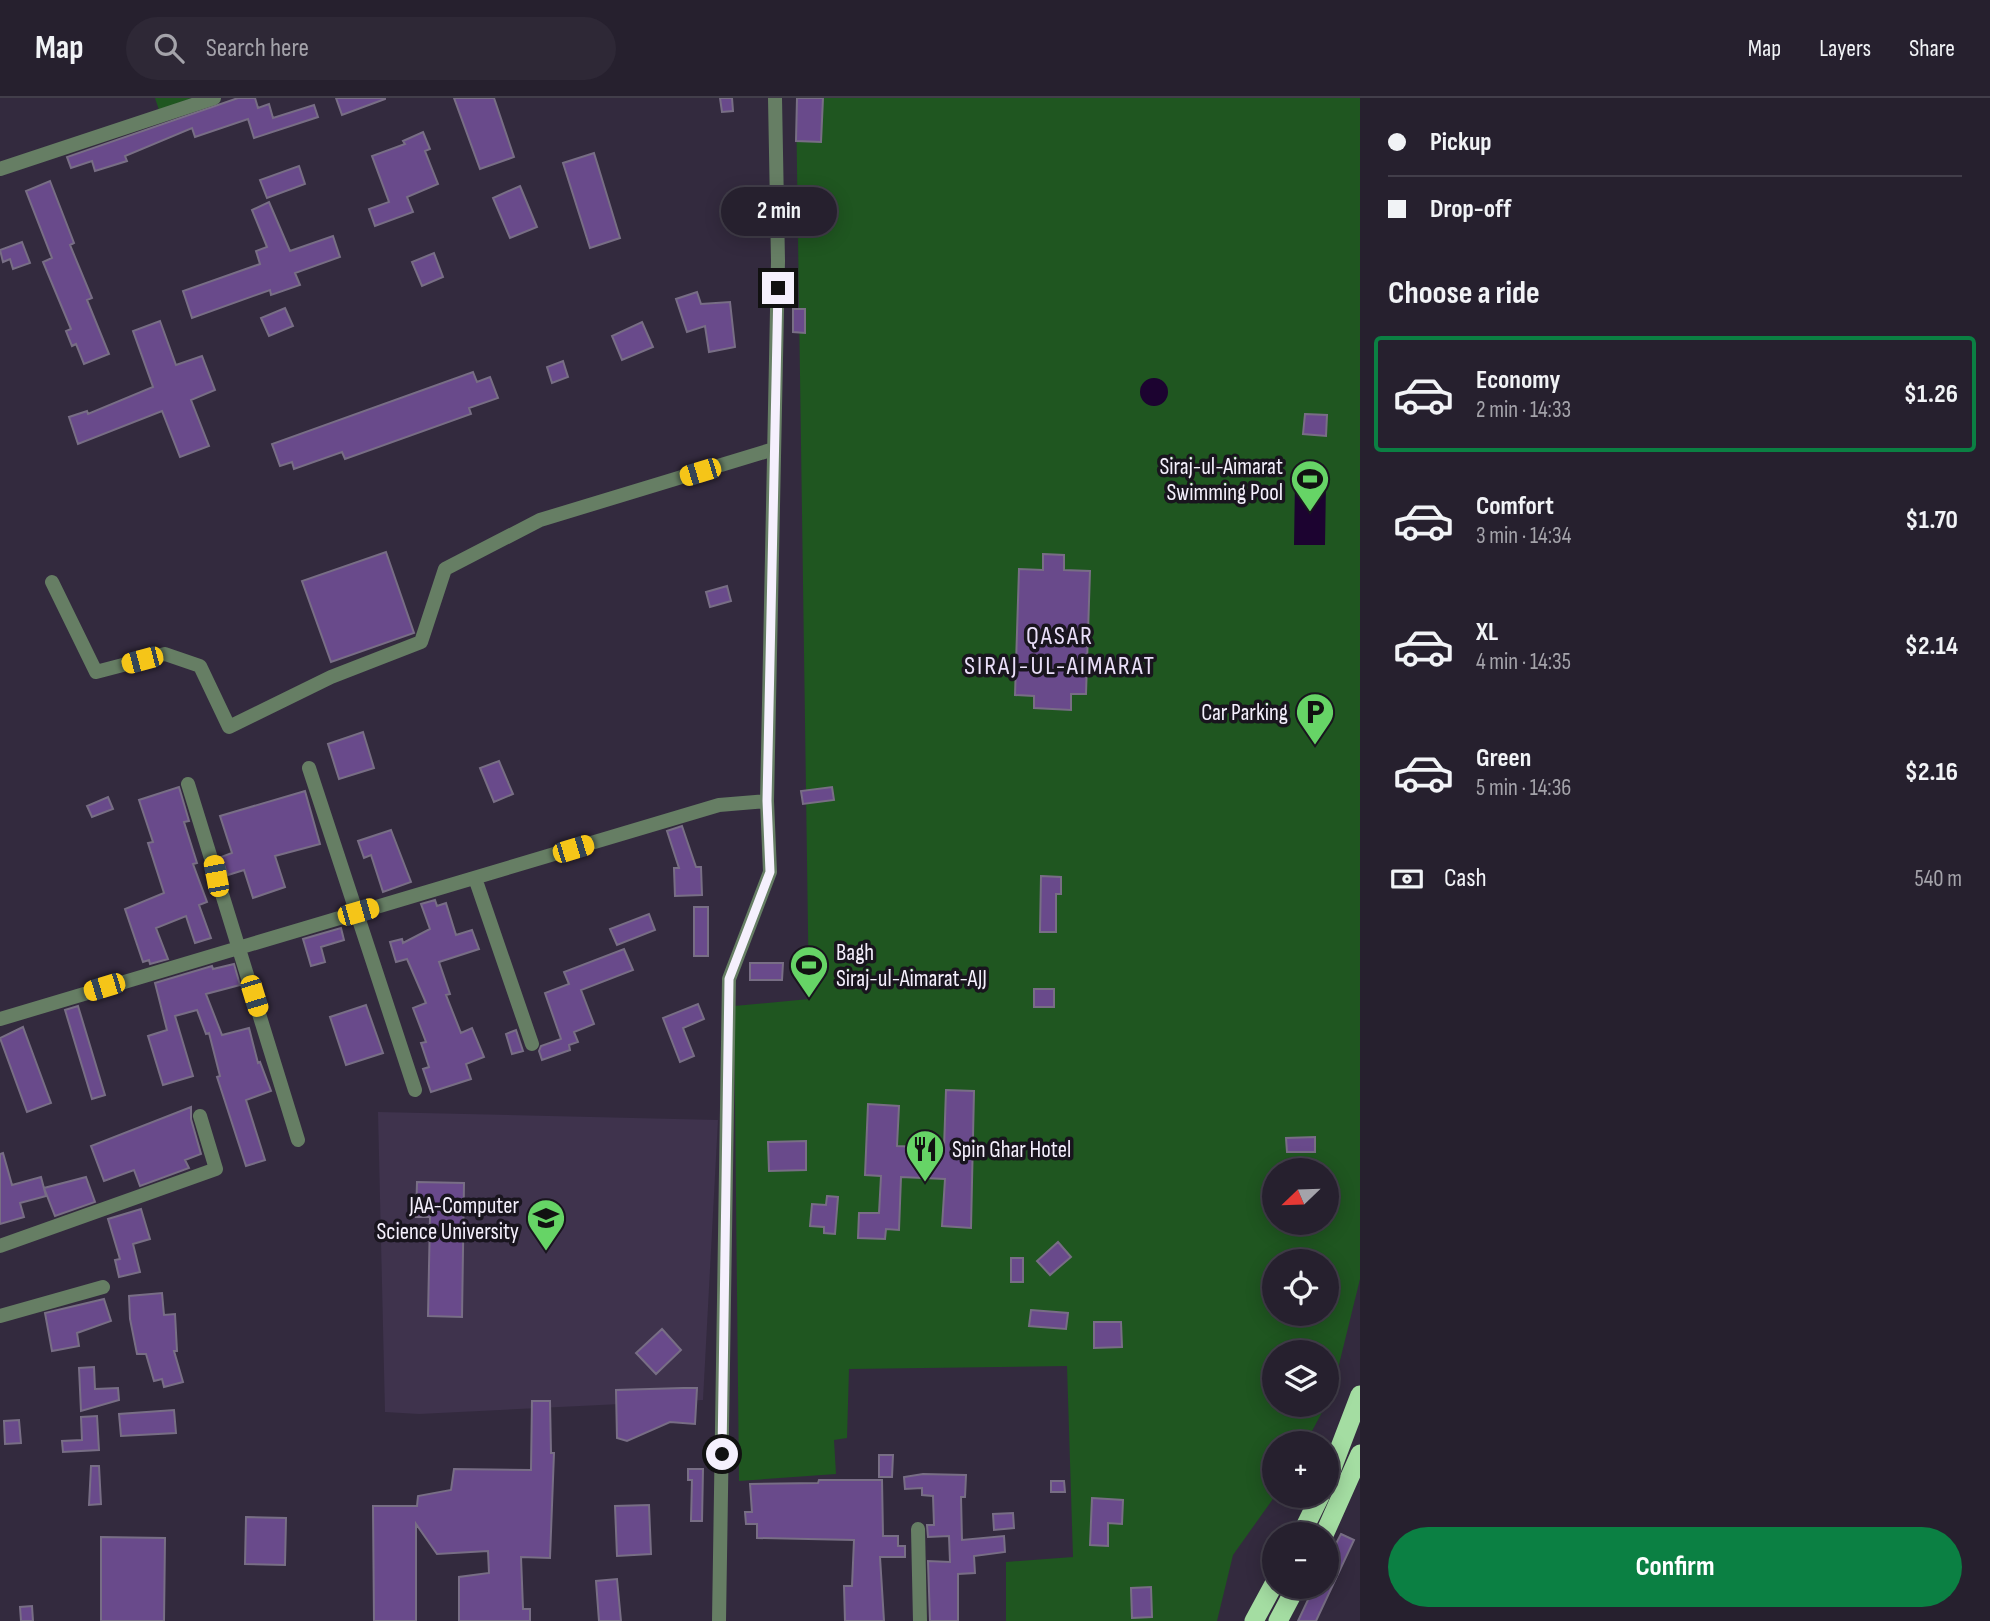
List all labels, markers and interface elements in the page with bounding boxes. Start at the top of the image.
search box [126,17,616,80]
text: Map [35,28,84,68]
icon: search [150,29,188,67]
text: Search here [206,33,309,64]
text: Map [1748,34,1781,63]
text: Layers [1819,34,1871,63]
text: Share [1909,34,1955,63]
text: Pickup [1430,127,1492,158]
callout: 2 min [720,186,836,236]
text: Drop-off [1430,194,1511,225]
text: 2 min [757,197,801,225]
route end [762,272,794,304]
text: Choose a ride [1388,274,1540,313]
icon: car [1392,363,1455,426]
text: Economy [1476,365,1560,396]
text: $1.26 [1904,379,1958,410]
text: 2 min · 14:33 [1476,396,1571,424]
place label: Siraj-ul-Aimarat Swimming Pool [1159,453,1283,507]
car [677,456,724,488]
sports icon: Siraj-ul-Aimarat Swimming Pool [1289,458,1331,513]
icon: car [1392,489,1455,552]
text: Comfort [1476,491,1554,522]
text: $1.70 [1905,505,1958,536]
text: 3 min · 14:34 [1476,522,1571,550]
icon: car [1392,615,1455,678]
text: XL [1476,617,1498,648]
district label: QASAR SIRAJ-UL-AIMARAT [964,621,1156,682]
text: $2.14 [1905,631,1958,662]
car [119,644,166,676]
text: 4 min · 14:35 [1476,648,1571,676]
parking icon: Car Parking [1294,691,1336,746]
place label: Car Parking [1201,699,1288,727]
icon: car [1392,741,1455,804]
text: Green [1476,743,1531,774]
text: $2.16 [1905,757,1958,788]
text: 5 min · 14:36 [1476,774,1571,802]
car [550,833,597,865]
car [202,853,231,899]
icon: cash [1388,860,1426,898]
text: Cash [1444,863,1487,894]
text: 540 m [1914,865,1962,893]
car [335,896,382,928]
place label: Bagh Siraj-ul-Aimarat-AJJ [836,939,987,993]
sports icon: Bagh Siraj-ul-Aimarat-AJJ [788,944,830,999]
car [81,971,128,1003]
car [238,973,271,1019]
restaurant icon: Spin Ghar Hotel [904,1128,946,1183]
place label: Spin Ghar Hotel [952,1136,1071,1164]
north arrow [1262,1158,1339,1236]
map controls [1262,1158,1339,1599]
place label: JAA-Computer Science University [376,1192,519,1246]
school or university icon: JAA-Computer Science University [525,1197,567,1252]
button: locate [1262,1249,1339,1326]
button: layers [1262,1340,1339,1417]
button: + [1262,1431,1339,1508]
route start [706,1438,738,1470]
button: − [1262,1522,1339,1599]
button: Confirm [1388,1527,1962,1607]

